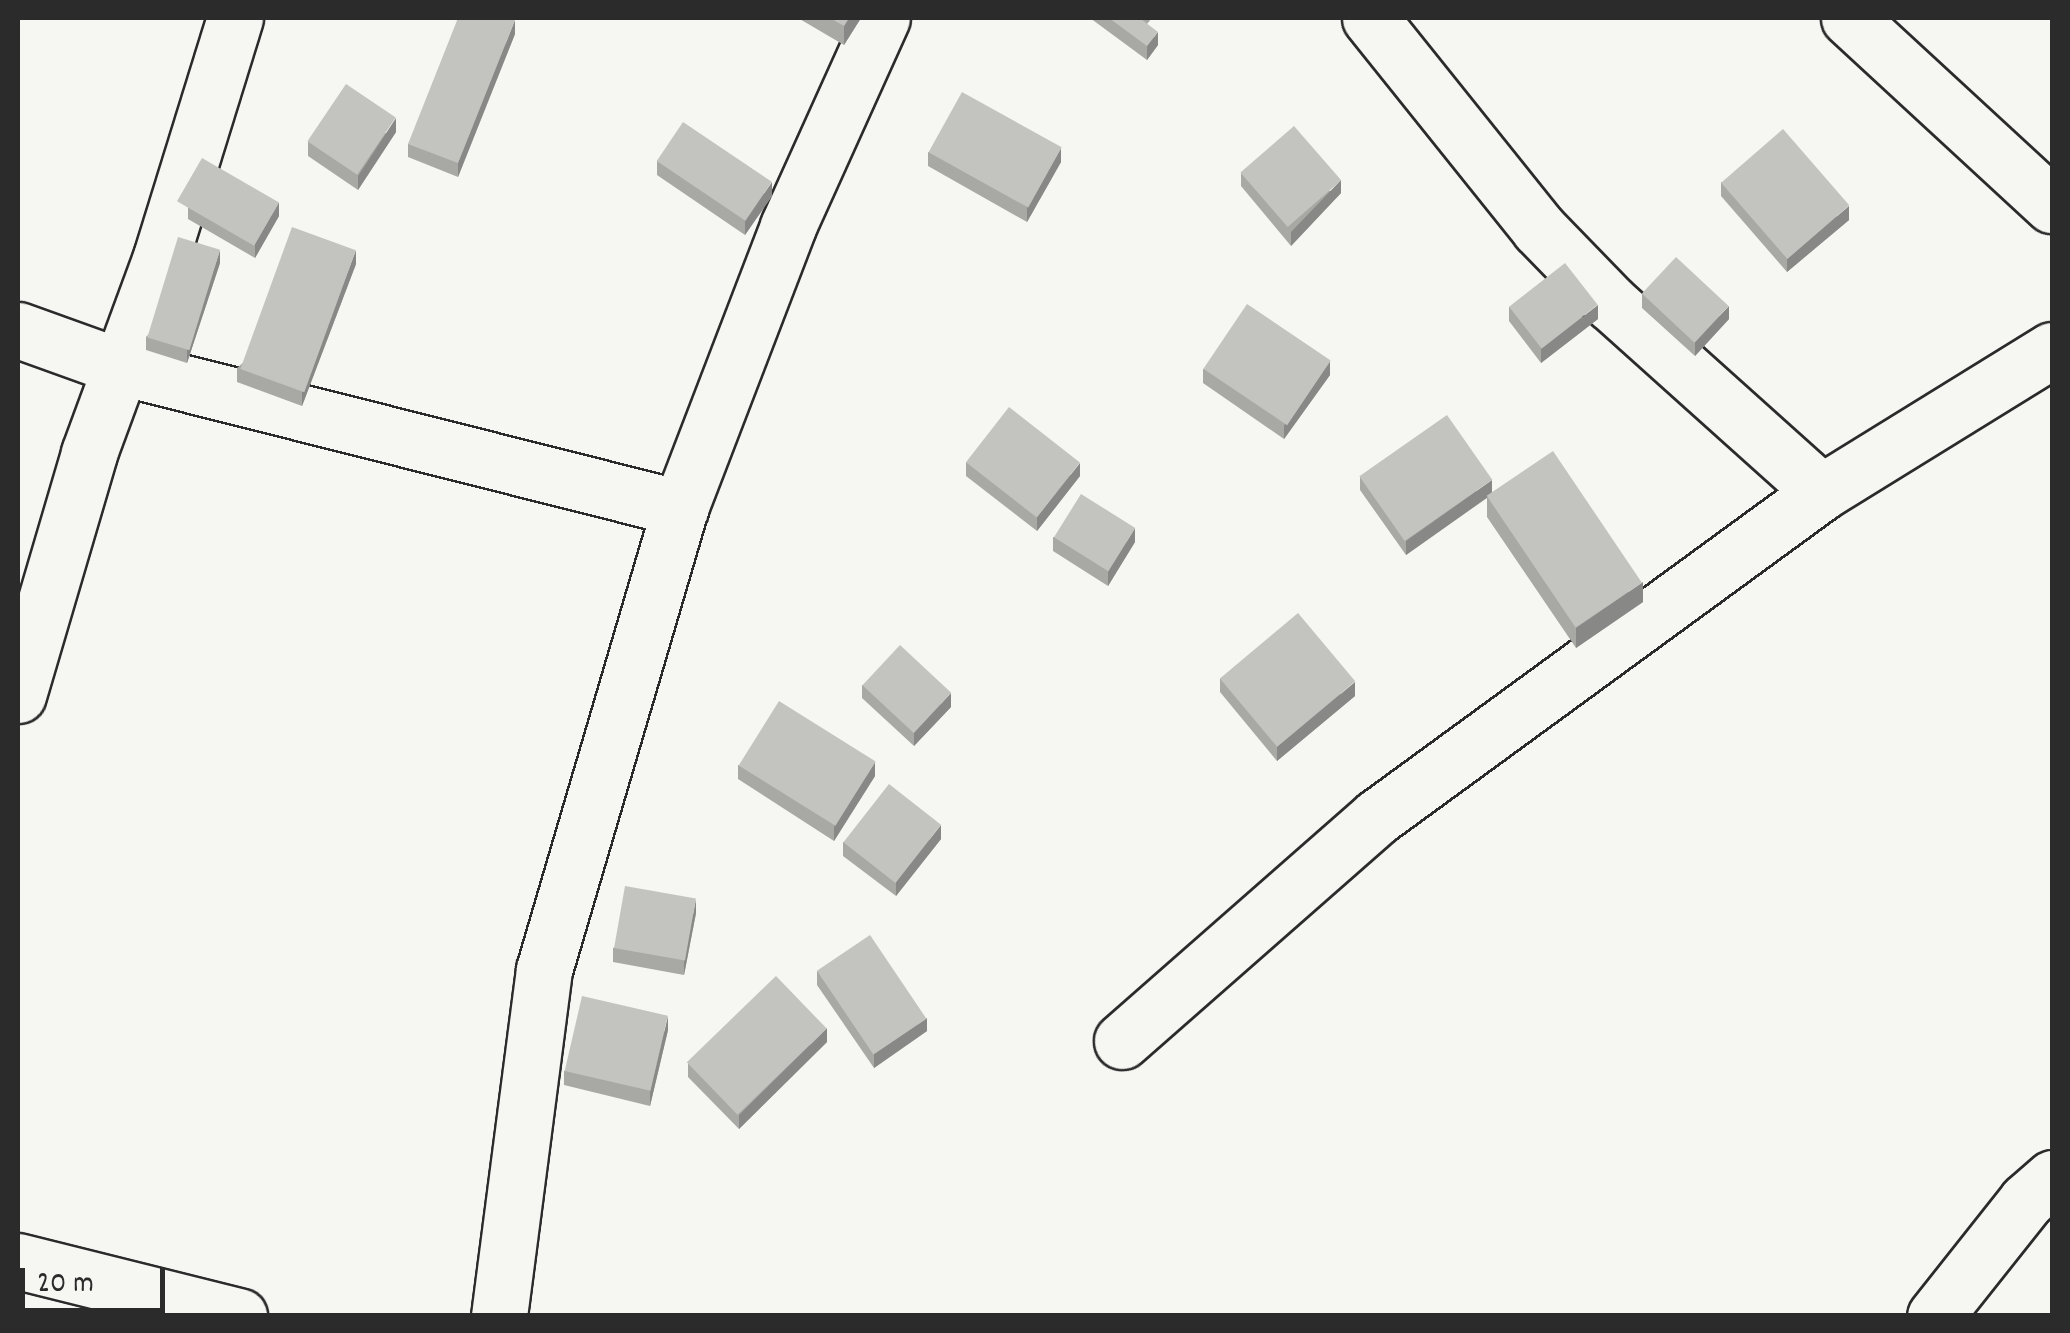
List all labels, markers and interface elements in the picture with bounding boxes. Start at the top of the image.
scale bar [25,1248,170,1310]
text: 20 m [37,1264,94,1307]

